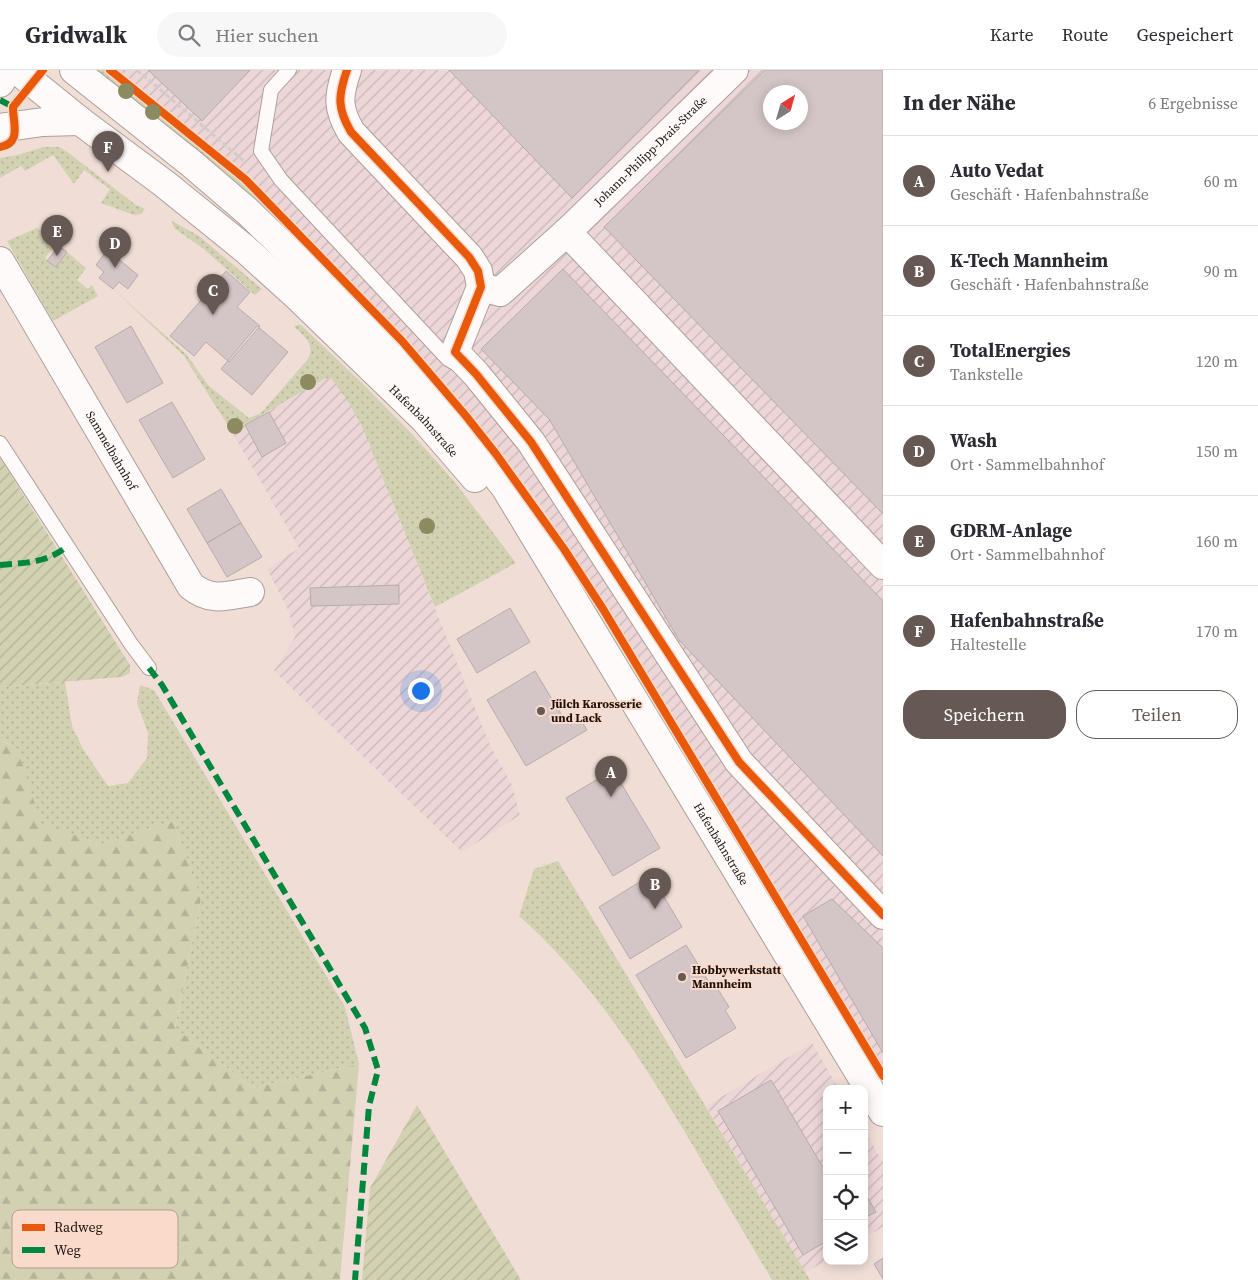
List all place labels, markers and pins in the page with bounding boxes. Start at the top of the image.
pin: F [92,131,124,172]
pin: E [41,215,73,256]
pin: D [99,227,131,268]
pin: C [197,274,229,315]
place label: Jülch Karosserie und Lack [550,696,642,726]
marker: Jülch Karosserie und Lack [535,705,547,717]
pin: A [595,756,627,797]
pin: B [639,868,671,909]
place label: Hobbywerkstatt Mannheim [692,962,782,992]
marker: Hobbywerkstatt Mannheim [676,971,688,983]

